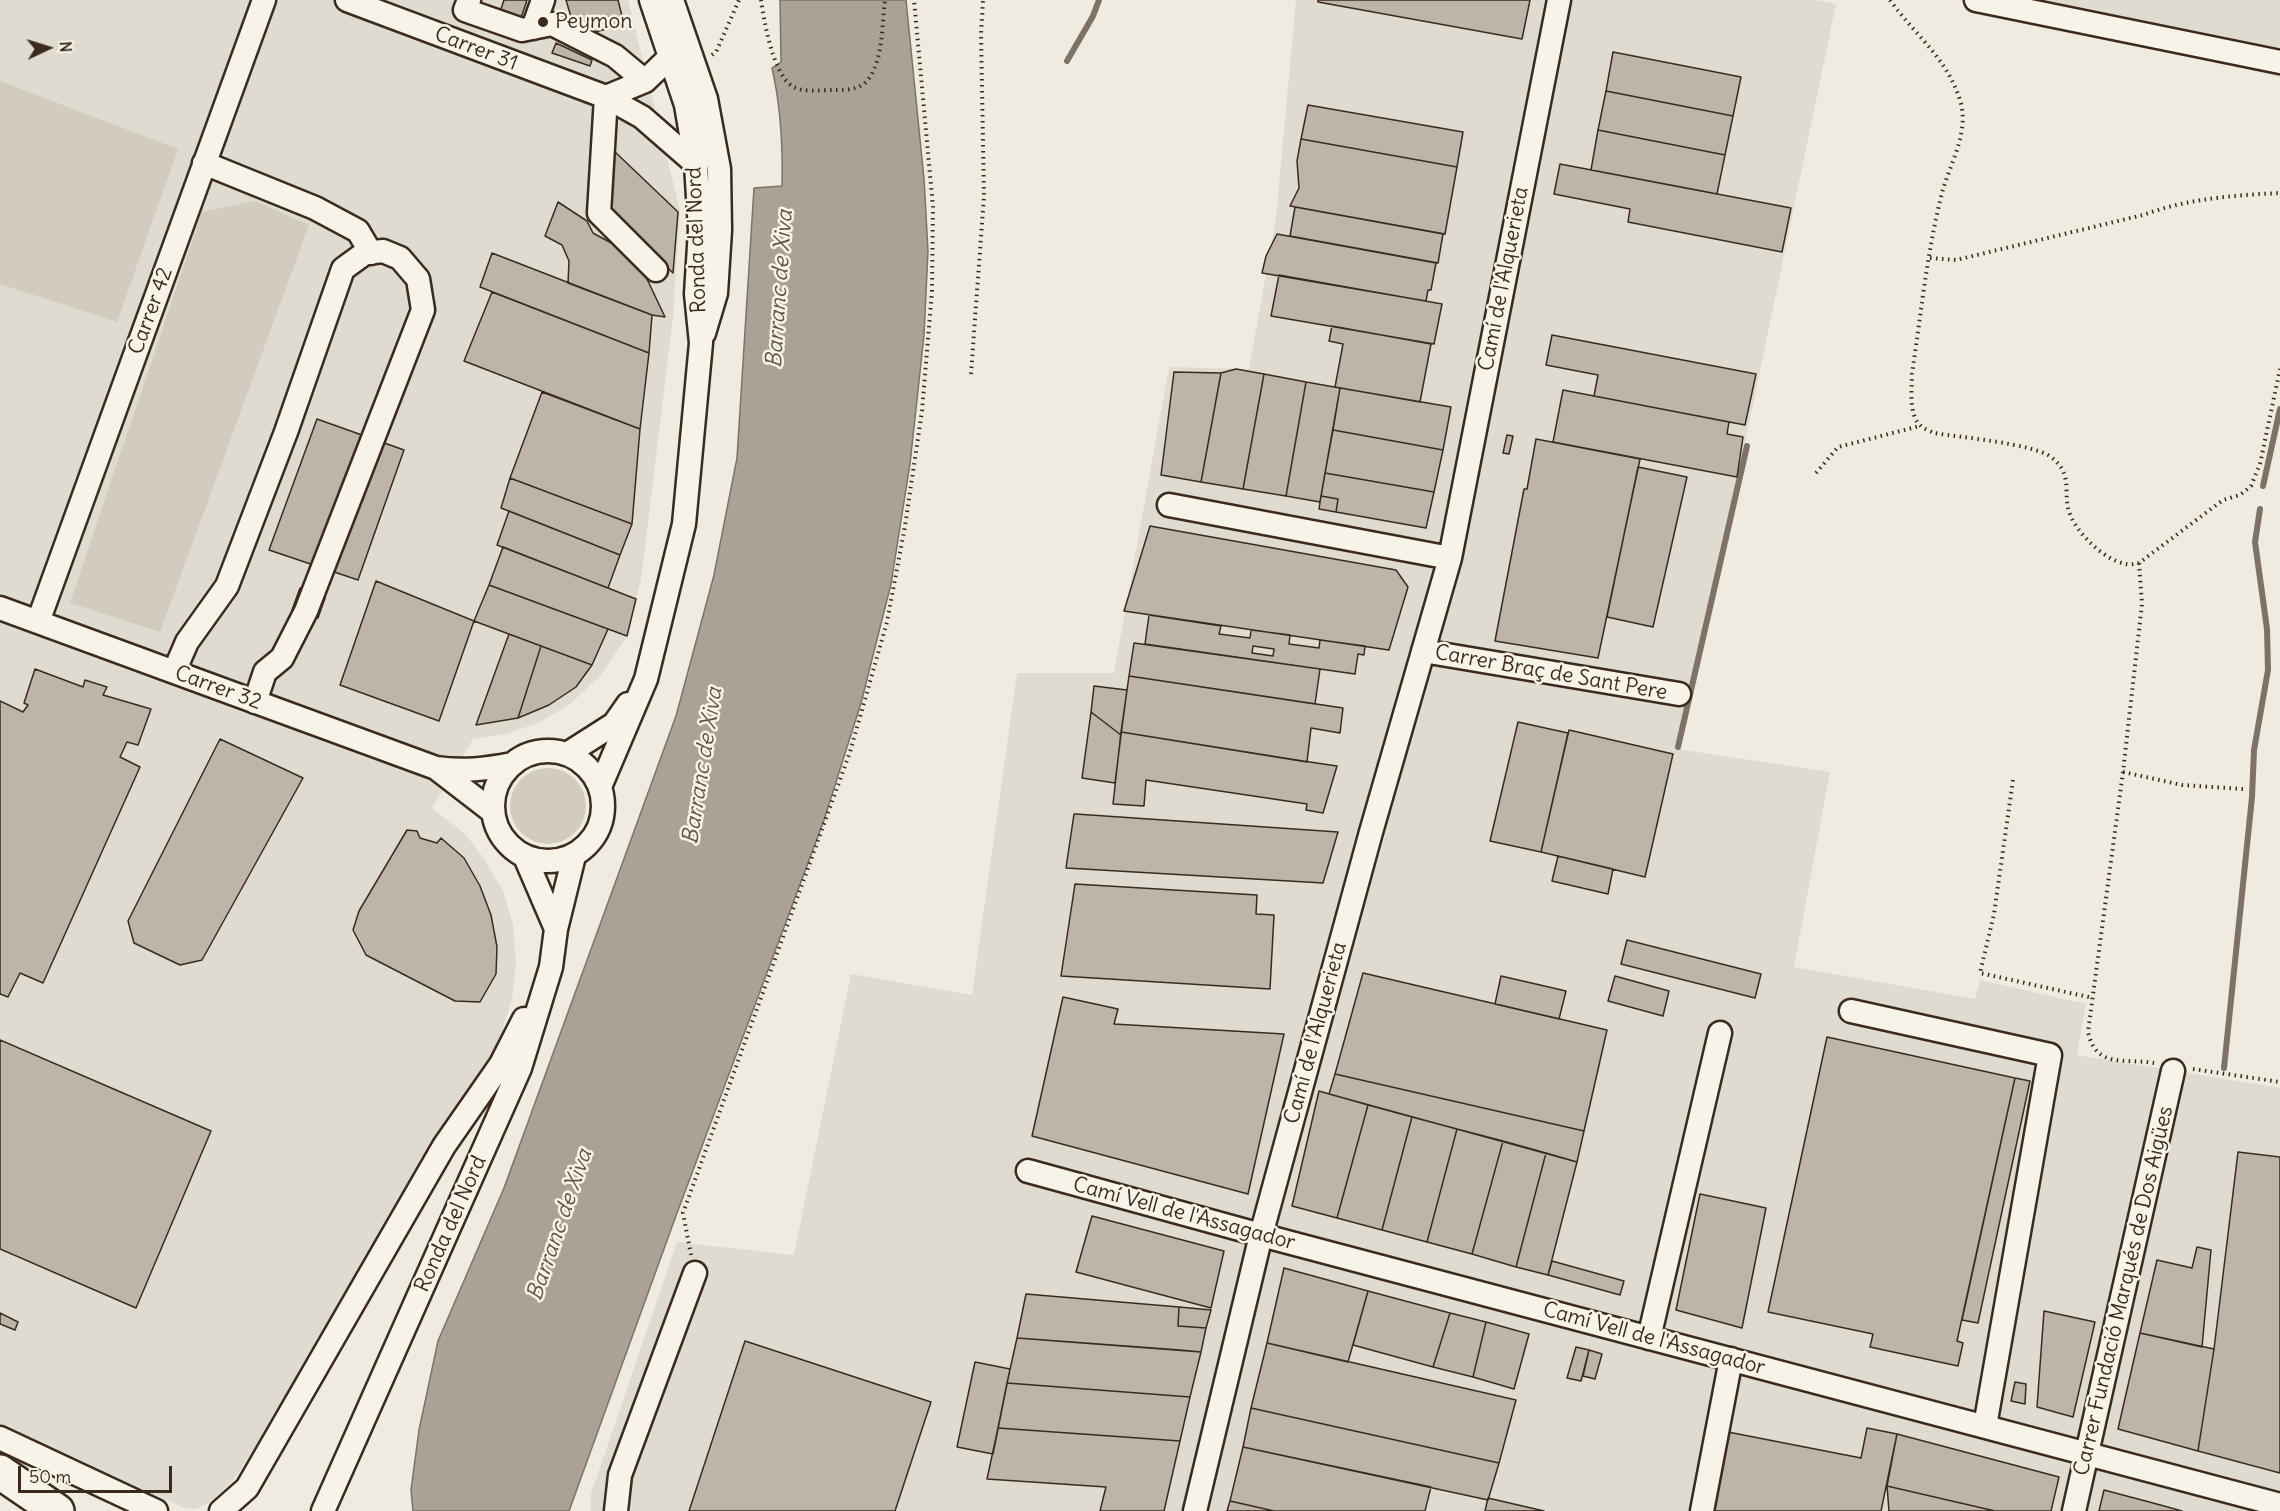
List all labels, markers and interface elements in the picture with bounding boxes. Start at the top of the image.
place label: Peymon [555,9,632,35]
marker: Peymon [536,15,550,29]
north arrow [18,18,78,78]
street label: Carrer 31 [431,22,521,76]
text: N [56,41,76,53]
street label: Ronda del Nord [682,166,712,314]
street label: Camí de l'Alquerieta [1474,185,1534,373]
water label: Barranc de Xiva [761,209,799,369]
street label: Carrer 42 [124,264,178,358]
street label: Carrer Braç de Sant Pere [1433,640,1669,706]
street label: Carrer 32 [171,661,265,715]
water label: Barranc de Xiva [678,686,728,846]
street label: Camí de l'Alquerieta [1280,939,1352,1127]
street label: Carrer Fundació Marqués de Dos Aigües [2069,1104,2179,1478]
water label: Barranc de Xiva [522,1146,598,1304]
street label: Ronda del Nord [410,1152,492,1296]
street label: Camí Vell de l'Assagador [1070,1172,1298,1256]
street label: Camí Vell de l'Assagador [1540,1297,1768,1381]
scale bar [21,1454,176,1492]
text: 50 m [29,1465,71,1488]

